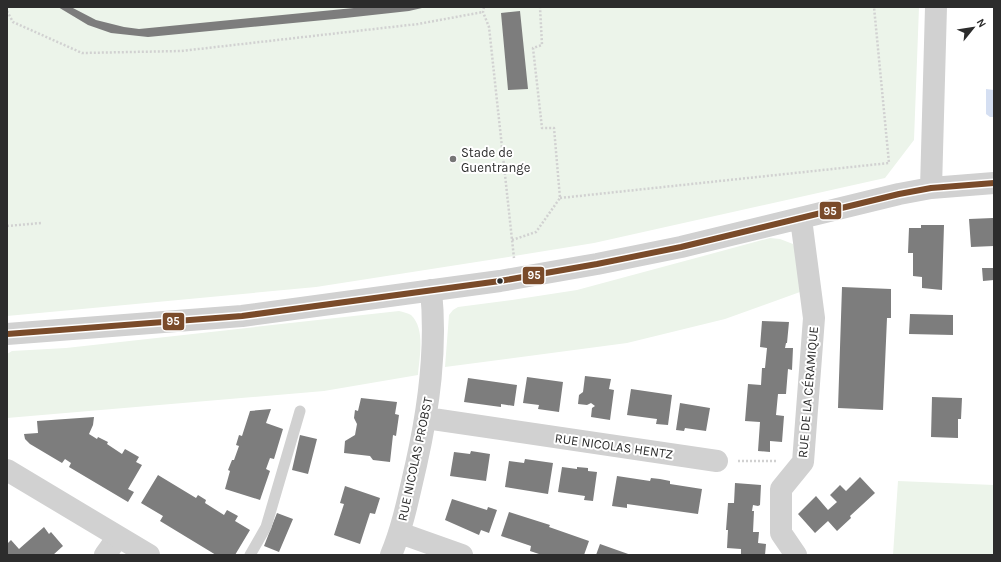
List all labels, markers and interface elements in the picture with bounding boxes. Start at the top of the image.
north arrow [953,8,993,48]
text: N [974,17,989,30]
place label: Stade de Guentrange [461,145,531,175]
marker: Stade de Guentrange [448,154,458,164]
line badge: 95 [819,201,842,220]
text: 95 [823,205,837,218]
line badge: 95 [522,266,545,285]
text: 95 [527,269,541,282]
unlabelled marker [495,276,505,286]
line badge: 95 [162,312,185,331]
text: 95 [166,315,180,328]
street label: RUE DE LA CÉRAMIQUE [793,325,821,458]
street label: RUE NICOLAS PROBST [395,395,436,522]
street label: RUE NICOLAS HENTZ [554,430,674,462]

